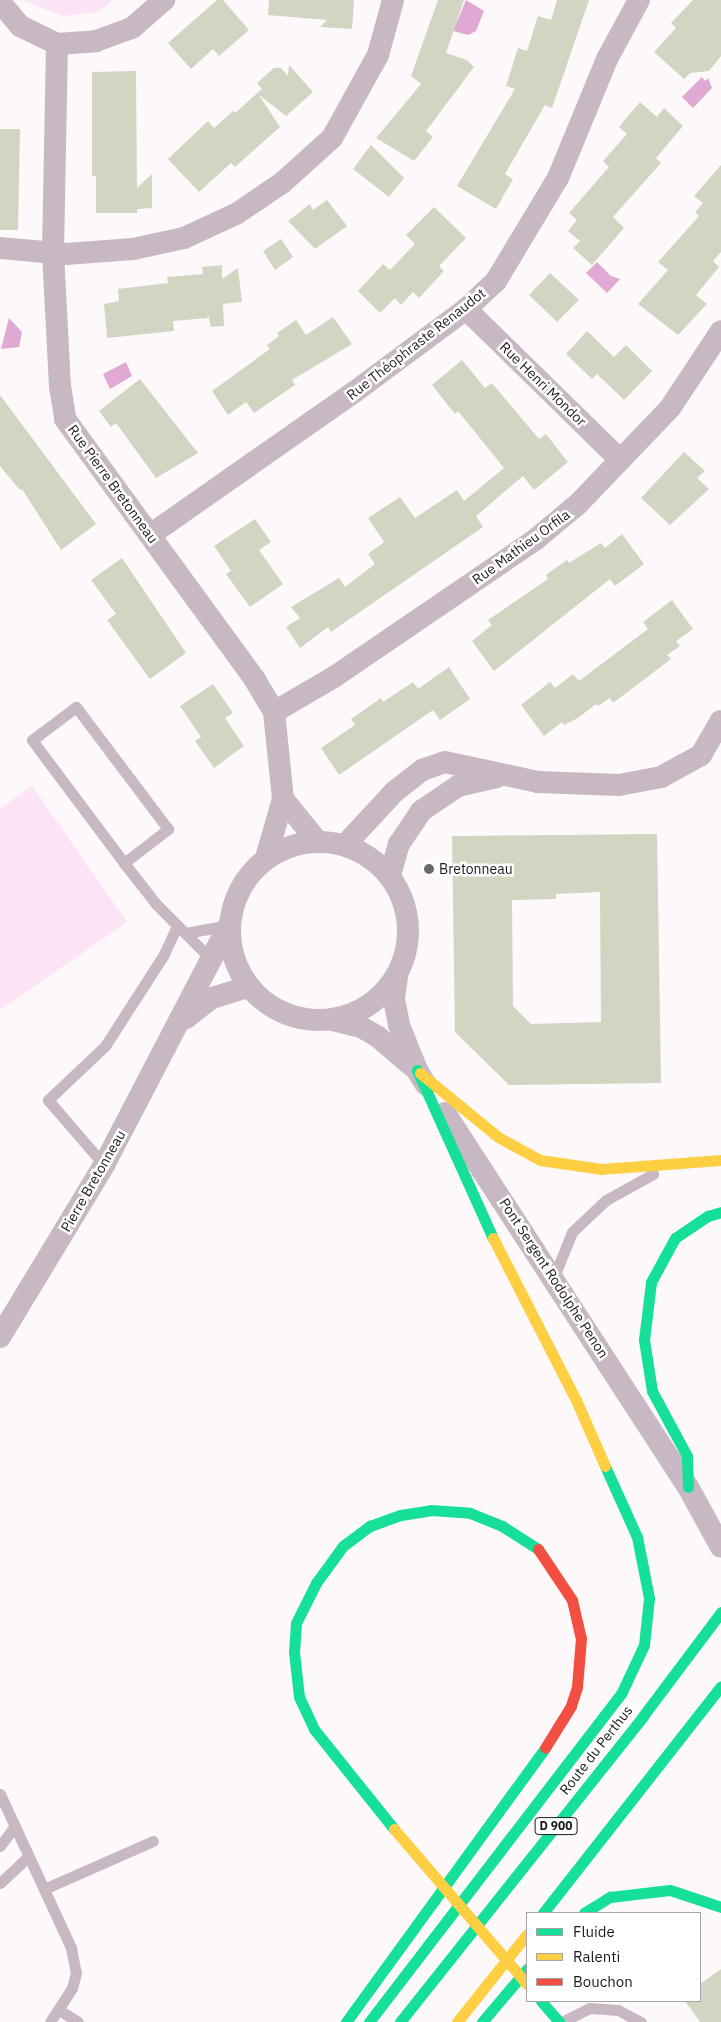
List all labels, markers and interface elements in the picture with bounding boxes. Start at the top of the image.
street label: Rue Théophraste Renaudot [343,285,489,403]
street label: Rue Henri Mondor [496,338,590,430]
street label: Rue Pierre Bretonneau [64,421,162,547]
street label: Rue Mathieu Orfila [469,506,573,588]
place label: Bretonneau [439,861,513,877]
marker: Bretonneau [423,863,435,875]
street label: Pierre Bretonneau [57,1127,129,1235]
street label: Pont Sergent Rodolphe Penon [496,1195,612,1361]
street label: Route du Perthus [556,1702,636,1798]
road number: D 900 [534,1816,578,1835]
legend [526,1912,701,2002]
text: Fluide [573,1922,615,1941]
text: Ralenti [573,1947,620,1966]
text: Bouchon [573,1972,633,1991]

